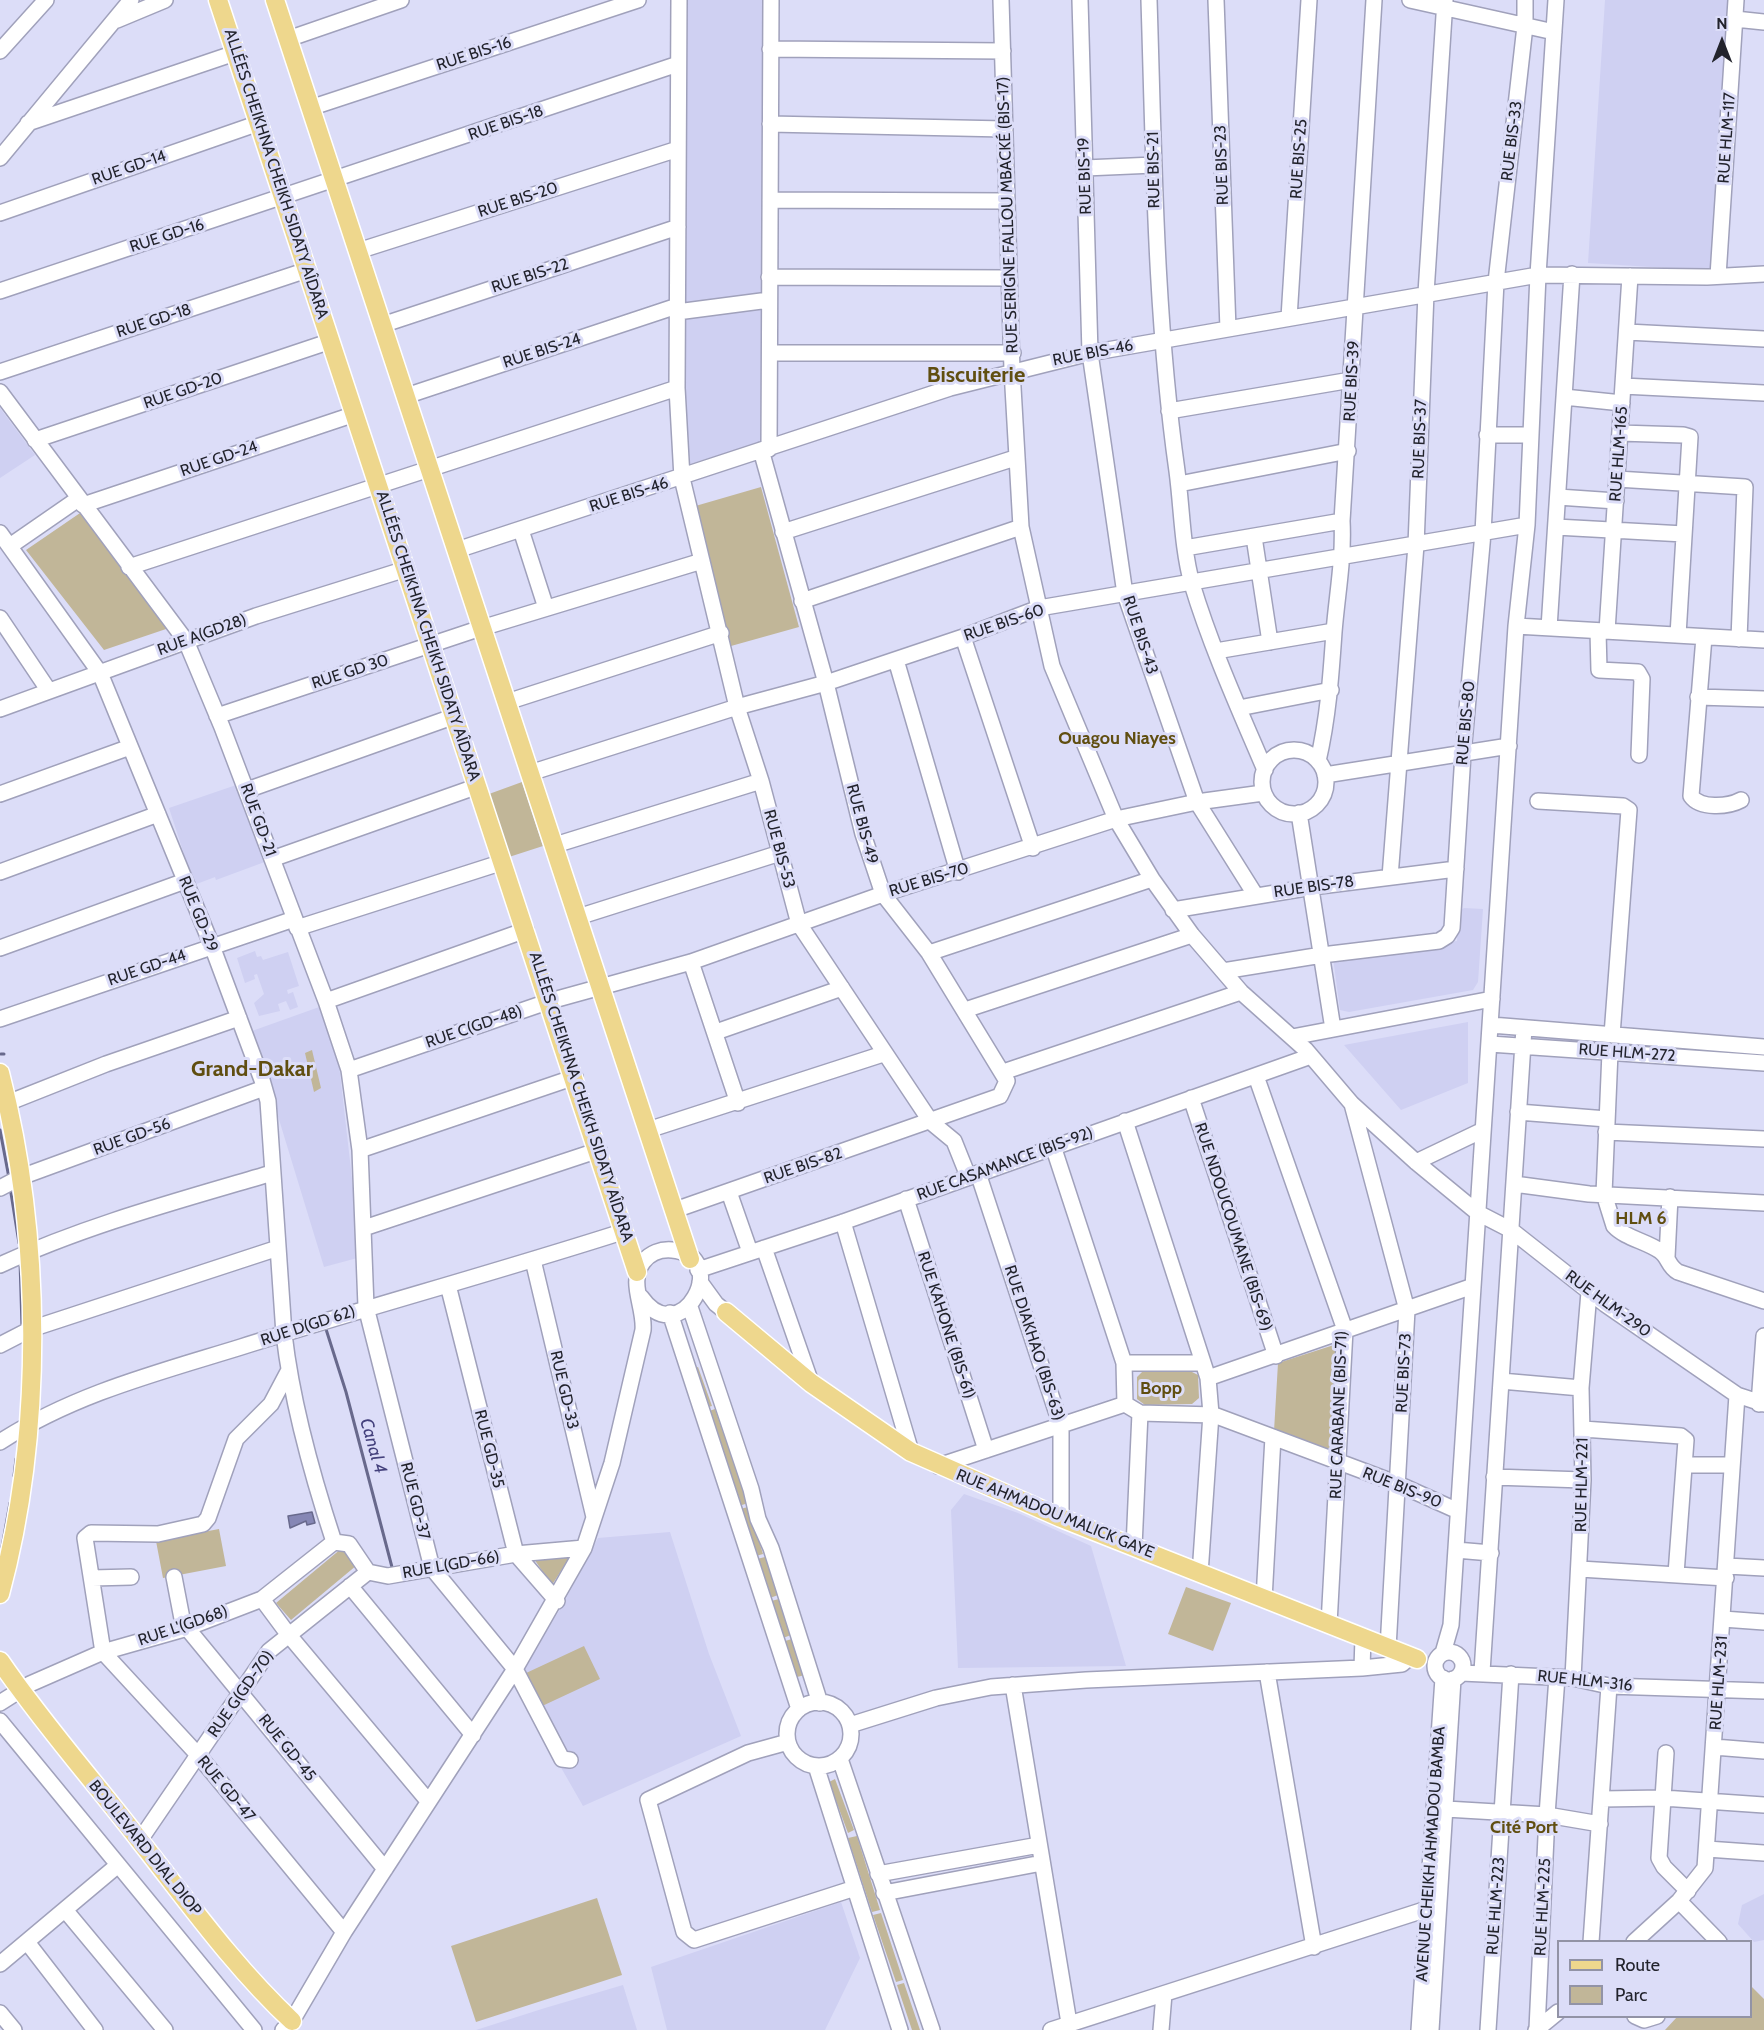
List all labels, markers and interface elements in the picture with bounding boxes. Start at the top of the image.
north arrow [1692,12,1752,72]
text: N [1716,14,1728,33]
street label: ALLÉES CHEIKHNA CHEIKH SIDATY AÎDARA [220,27,332,321]
street label: RUE BIS-16 [434,33,514,75]
street label: RUE SERIGNE FALLOU MBACKÉ (BIS-17) [994,76,1022,354]
street label: RUE HLM-117 [1714,92,1740,184]
street label: RUE BIS-33 [1498,100,1526,182]
street label: RUE BIS-18 [466,101,546,145]
street label: RUE BIS-25 [1287,118,1311,200]
street label: RUE BIS-23 [1211,125,1233,205]
street label: RUE BIS-21 [1144,131,1164,209]
street label: RUE BIS-19 [1074,137,1096,215]
street label: RUE GD-14 [89,146,169,190]
street label: RUE BIS-20 [476,178,560,222]
street label: RUE GD-16 [127,215,207,257]
street label: RUE BIS-22 [489,255,571,297]
street label: RUE GD-18 [114,300,194,342]
street label: RUE BIS-24 [501,329,583,373]
street label: RUE BIS-46 [1051,336,1135,370]
street label: RUE BIS-39 [1340,340,1364,422]
district label: Biscuiterie [927,363,1025,389]
street label: RUE GD-20 [141,369,225,413]
street label: RUE BIS-37 [1409,399,1431,479]
street label: RUE HLM-165 [1606,406,1632,502]
street label: RUE GD-24 [178,437,260,481]
street label: RUE BIS-46 [587,473,671,517]
street label: ALLÉES CHEIKHNA CHEIKH SIDATY AÎDARA [372,489,484,783]
street label: RUE BIS-43 [1118,593,1162,677]
street label: RUE BIS-60 [961,600,1047,646]
street label: RUE A(GD28) [155,610,249,660]
street label: RUE GD 30 [309,651,391,693]
street label: RUE BIS-80 [1453,680,1479,766]
district label: Ouagou Niayes [1058,728,1176,750]
street label: RUE GD-21 [236,781,280,859]
street label: RUE BIS-49 [842,782,882,866]
street label: RUE BIS-53 [759,808,799,890]
street label: RUE BIS-70 [887,859,971,901]
street label: RUE BIS-78 [1273,872,1355,902]
street label: RUE GD-29 [174,873,222,955]
street label: RUE GD-44 [105,946,189,990]
street label: ALLÉES CHEIKHNA CHEIKH SIDATY AÎDARA [525,950,637,1244]
street label: RUE C(GD-48) [423,1001,525,1053]
street label: RUE HLM-272 [1578,1040,1676,1066]
district label: Grand-Dakar [191,1057,313,1083]
street label: RUE GD-56 [91,1114,173,1160]
street label: RUE NDOUCOUMANE (BIS-69) [1190,1120,1276,1334]
street label: RUE CASAMANCE (BIS-92) [914,1123,1096,1205]
street label: RUE BIS-82 [761,1144,845,1188]
district label: HLM 6 [1615,1208,1667,1230]
street label: RUE KAHONE (BIS-61) [913,1249,979,1401]
street label: RUE DIAKHAO (BIS-63) [1000,1263,1068,1423]
street label: RUE HLM-290 [1561,1267,1655,1341]
street label: RUE D(GD 62) [258,1302,358,1350]
street label: RUE CARABANE (BIS-71) [1326,1331,1352,1499]
street label: RUE BIS-73 [1392,1333,1416,1413]
street label: RUE GD-33 [546,1349,582,1431]
district label: Bopp [1140,1378,1182,1400]
street label: RUE GD-35 [470,1408,508,1490]
water label: Canal 4 [355,1416,391,1476]
street label: RUE HLM-221 [1572,1438,1592,1532]
street label: RUE GD-37 [396,1460,434,1542]
street label: RUE BIS-90 [1360,1463,1444,1513]
street label: RUE AHMADOU MALICK GAYE [953,1465,1157,1563]
street label: RUE L(GD-66) [401,1547,501,1583]
street label: RUE L'(GD68) [136,1602,230,1650]
street label: RUE HLM-231 [1706,1635,1732,1731]
street label: RUE G(GD-70) [204,1647,278,1741]
street label: RUE HLM-316 [1536,1666,1634,1696]
street label: RUE GD-45 [254,1711,320,1785]
street label: AVENUE CHEIKH AHMADOU BAMBA [1413,1726,1449,1982]
street label: RUE GD-47 [193,1752,259,1826]
street label: BOULEVARD DIAL DIOP [85,1777,205,1919]
district label: Cité Port [1490,1817,1558,1839]
street label: RUE HLM-223 [1483,1856,1509,1956]
street label: RUE HLM-225 [1531,1858,1555,1956]
legend [1557,1940,1752,2018]
text: Route [1615,1954,1660,1976]
text: Parc [1615,1984,1647,2006]

